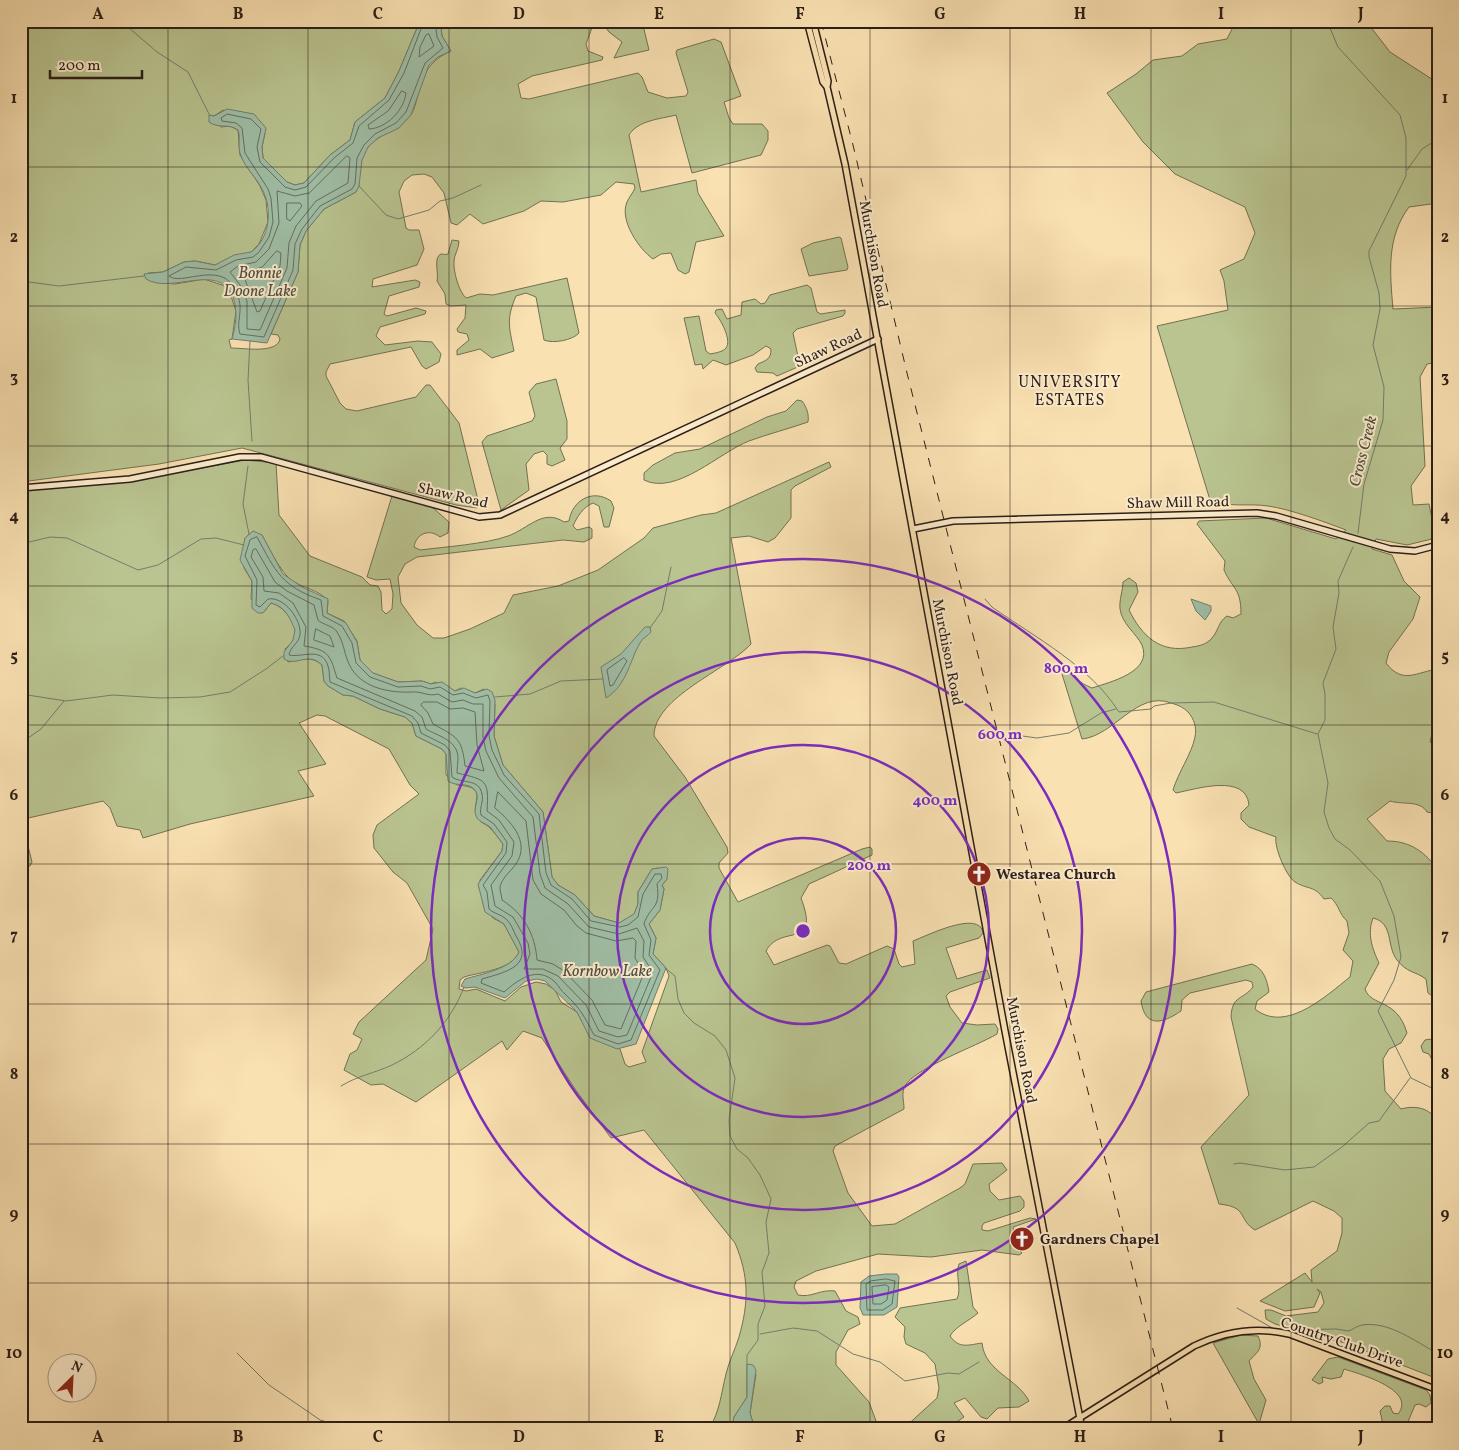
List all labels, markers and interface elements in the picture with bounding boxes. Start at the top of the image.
text: A [92,4,104,26]
text: B [233,4,244,26]
text: C [373,4,383,26]
text: D [513,4,525,26]
text: E [654,4,664,26]
text: F [795,4,805,26]
text: G [934,4,946,26]
text: H [1074,4,1086,26]
text: I [1218,4,1224,26]
text: J [1357,4,1364,26]
scale bar [50,48,142,80]
text: 200 m [58,56,101,77]
text: 1 [11,88,17,110]
text: 1 [1442,88,1448,110]
street label: Murchison Road [853,199,892,309]
text: 2 [10,227,18,249]
text: 2 [1441,227,1449,249]
water label: Bonnie Doone Lake [224,263,297,303]
street label: Shaw Road [791,325,866,374]
text: 3 [10,367,18,389]
text: 3 [1441,367,1449,389]
district label: UNIVERSITY ESTATES [1018,372,1122,412]
water label: Cross Creek [1345,413,1384,489]
street label: Shaw Road [415,478,490,515]
street label: Shaw Mill Road [1126,492,1230,515]
text: 4 [9,506,19,528]
text: 4 [1440,506,1450,528]
street label: Murchison Road [926,597,967,708]
text: 5 [10,646,18,668]
text: 5 [1441,646,1449,668]
text: 800 m [1044,659,1089,680]
text: 600 m [978,725,1023,746]
text: 6 [10,785,19,807]
text: 6 [1441,785,1450,807]
text: 400 m [913,791,958,812]
text: 200 m [847,856,891,877]
church icon: Westarea Church [966,861,992,887]
place label: Westarea Church [996,865,1116,886]
centre of rings [794,922,812,940]
text: 7 [10,925,18,947]
text: 7 [1441,925,1449,947]
water label: Kornbow Lake [562,961,652,983]
street label: Murchison Road [1000,995,1041,1106]
text: 8 [10,1064,18,1086]
text: 8 [1441,1064,1449,1086]
text: 9 [10,1204,19,1226]
text: 9 [1441,1204,1450,1226]
church icon: Gardners Chapel [1009,1226,1035,1252]
place label: Gardners Chapel [1040,1230,1159,1251]
street label: Country Club Drive [1278,1313,1405,1374]
text: 10 [6,1343,22,1365]
text: 10 [1437,1343,1453,1365]
north arrow [48,1352,98,1402]
text: N [68,1357,85,1378]
text: A [92,1427,104,1449]
text: B [233,1427,244,1449]
text: C [373,1427,383,1449]
text: D [513,1427,525,1449]
text: E [654,1427,664,1449]
text: F [795,1427,805,1449]
text: G [934,1427,946,1449]
text: H [1074,1427,1086,1449]
text: I [1218,1427,1224,1449]
text: J [1357,1427,1364,1449]

